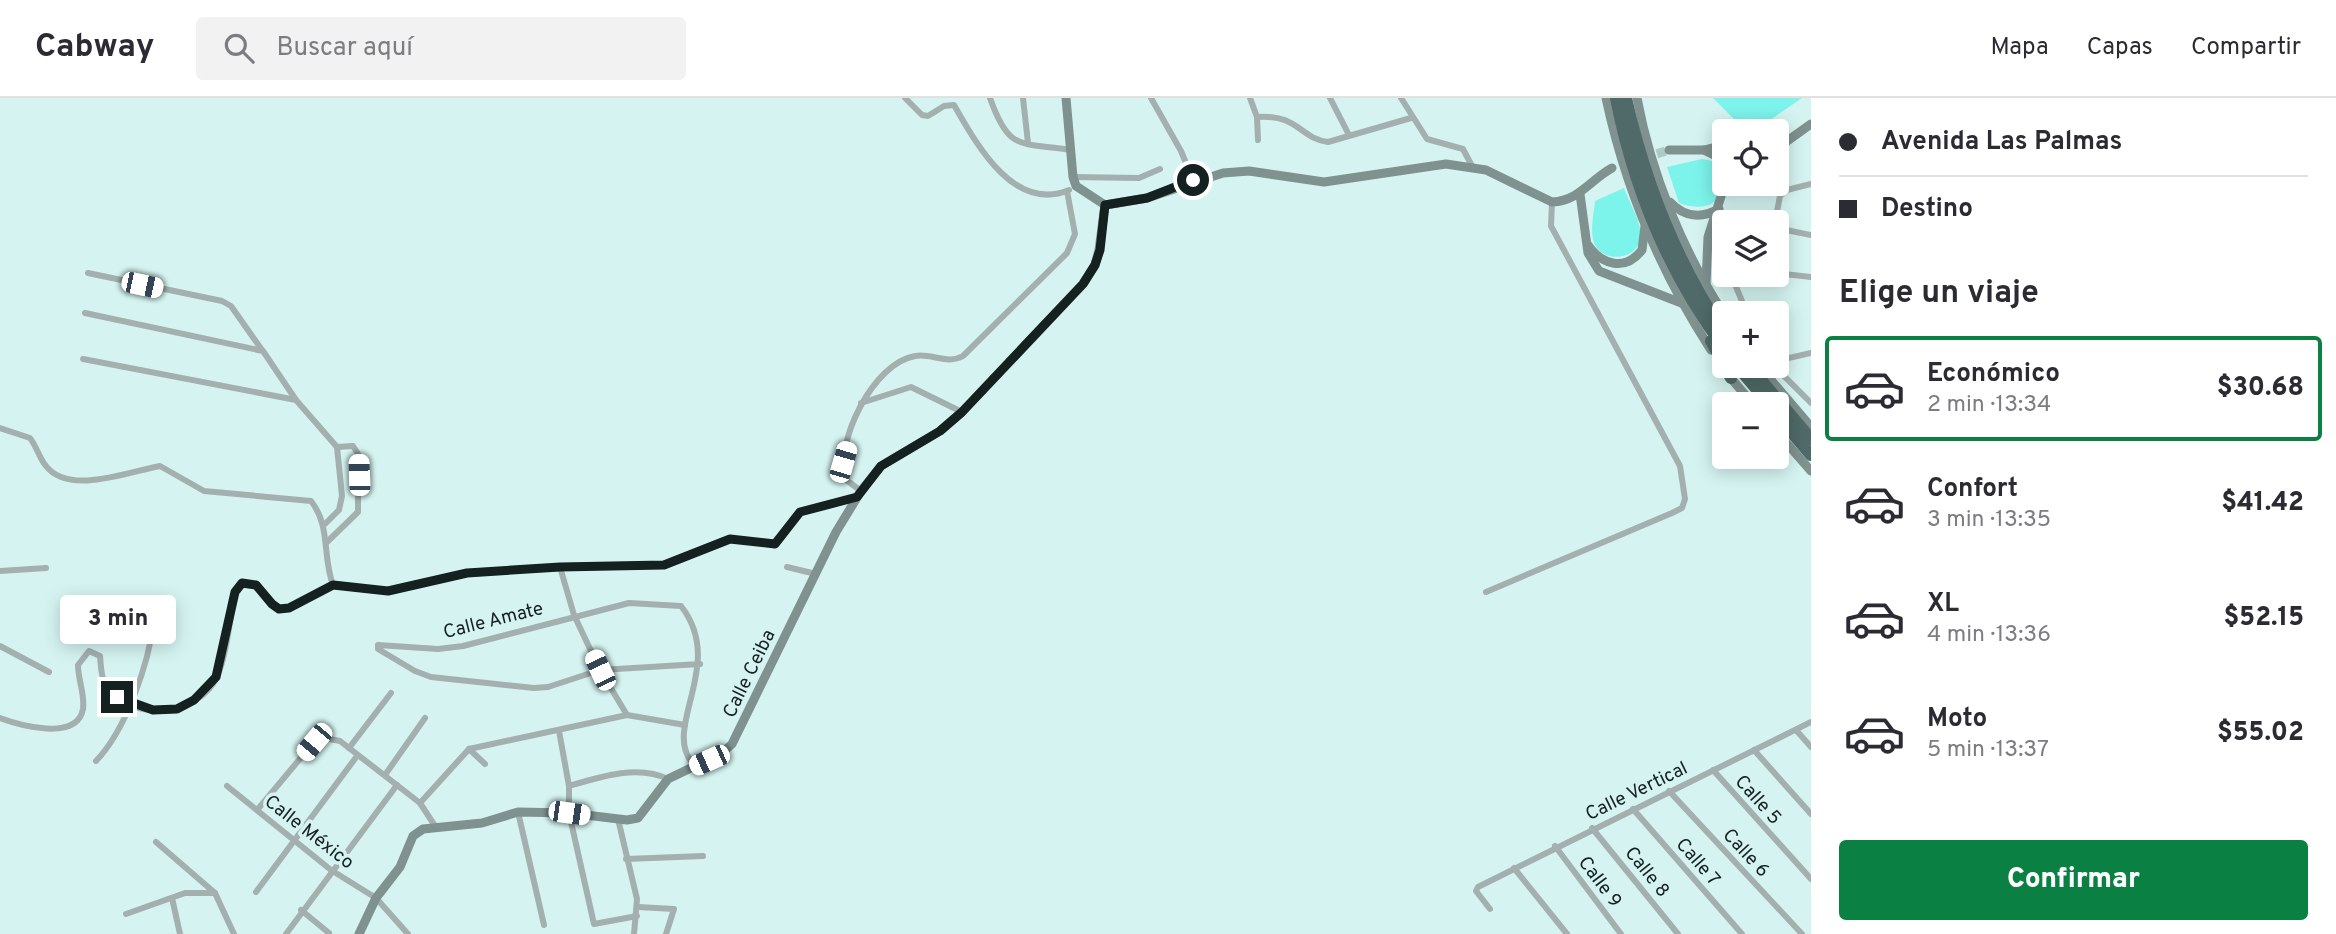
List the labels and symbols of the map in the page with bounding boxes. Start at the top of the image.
route start [1177,164,1209,196]
car [120,270,165,300]
car [828,439,859,485]
car [348,454,371,496]
callout: 3 min [59,596,175,644]
street label: Calle Amate [441,597,546,645]
street label: Calle Ceiba [718,626,781,722]
car [582,647,619,693]
route end [101,681,133,713]
car [293,719,336,765]
car [686,742,733,778]
street label: Calle Vertical [1582,757,1692,827]
street label: Calle 5 [1729,770,1786,830]
street label: Calle México [259,790,358,875]
car [547,800,592,826]
street label: Calle 6 [1717,824,1774,883]
street label: Calle 7 [1670,833,1725,891]
street label: Calle 8 [1619,842,1674,903]
street label: Calle 9 [1572,852,1627,913]

